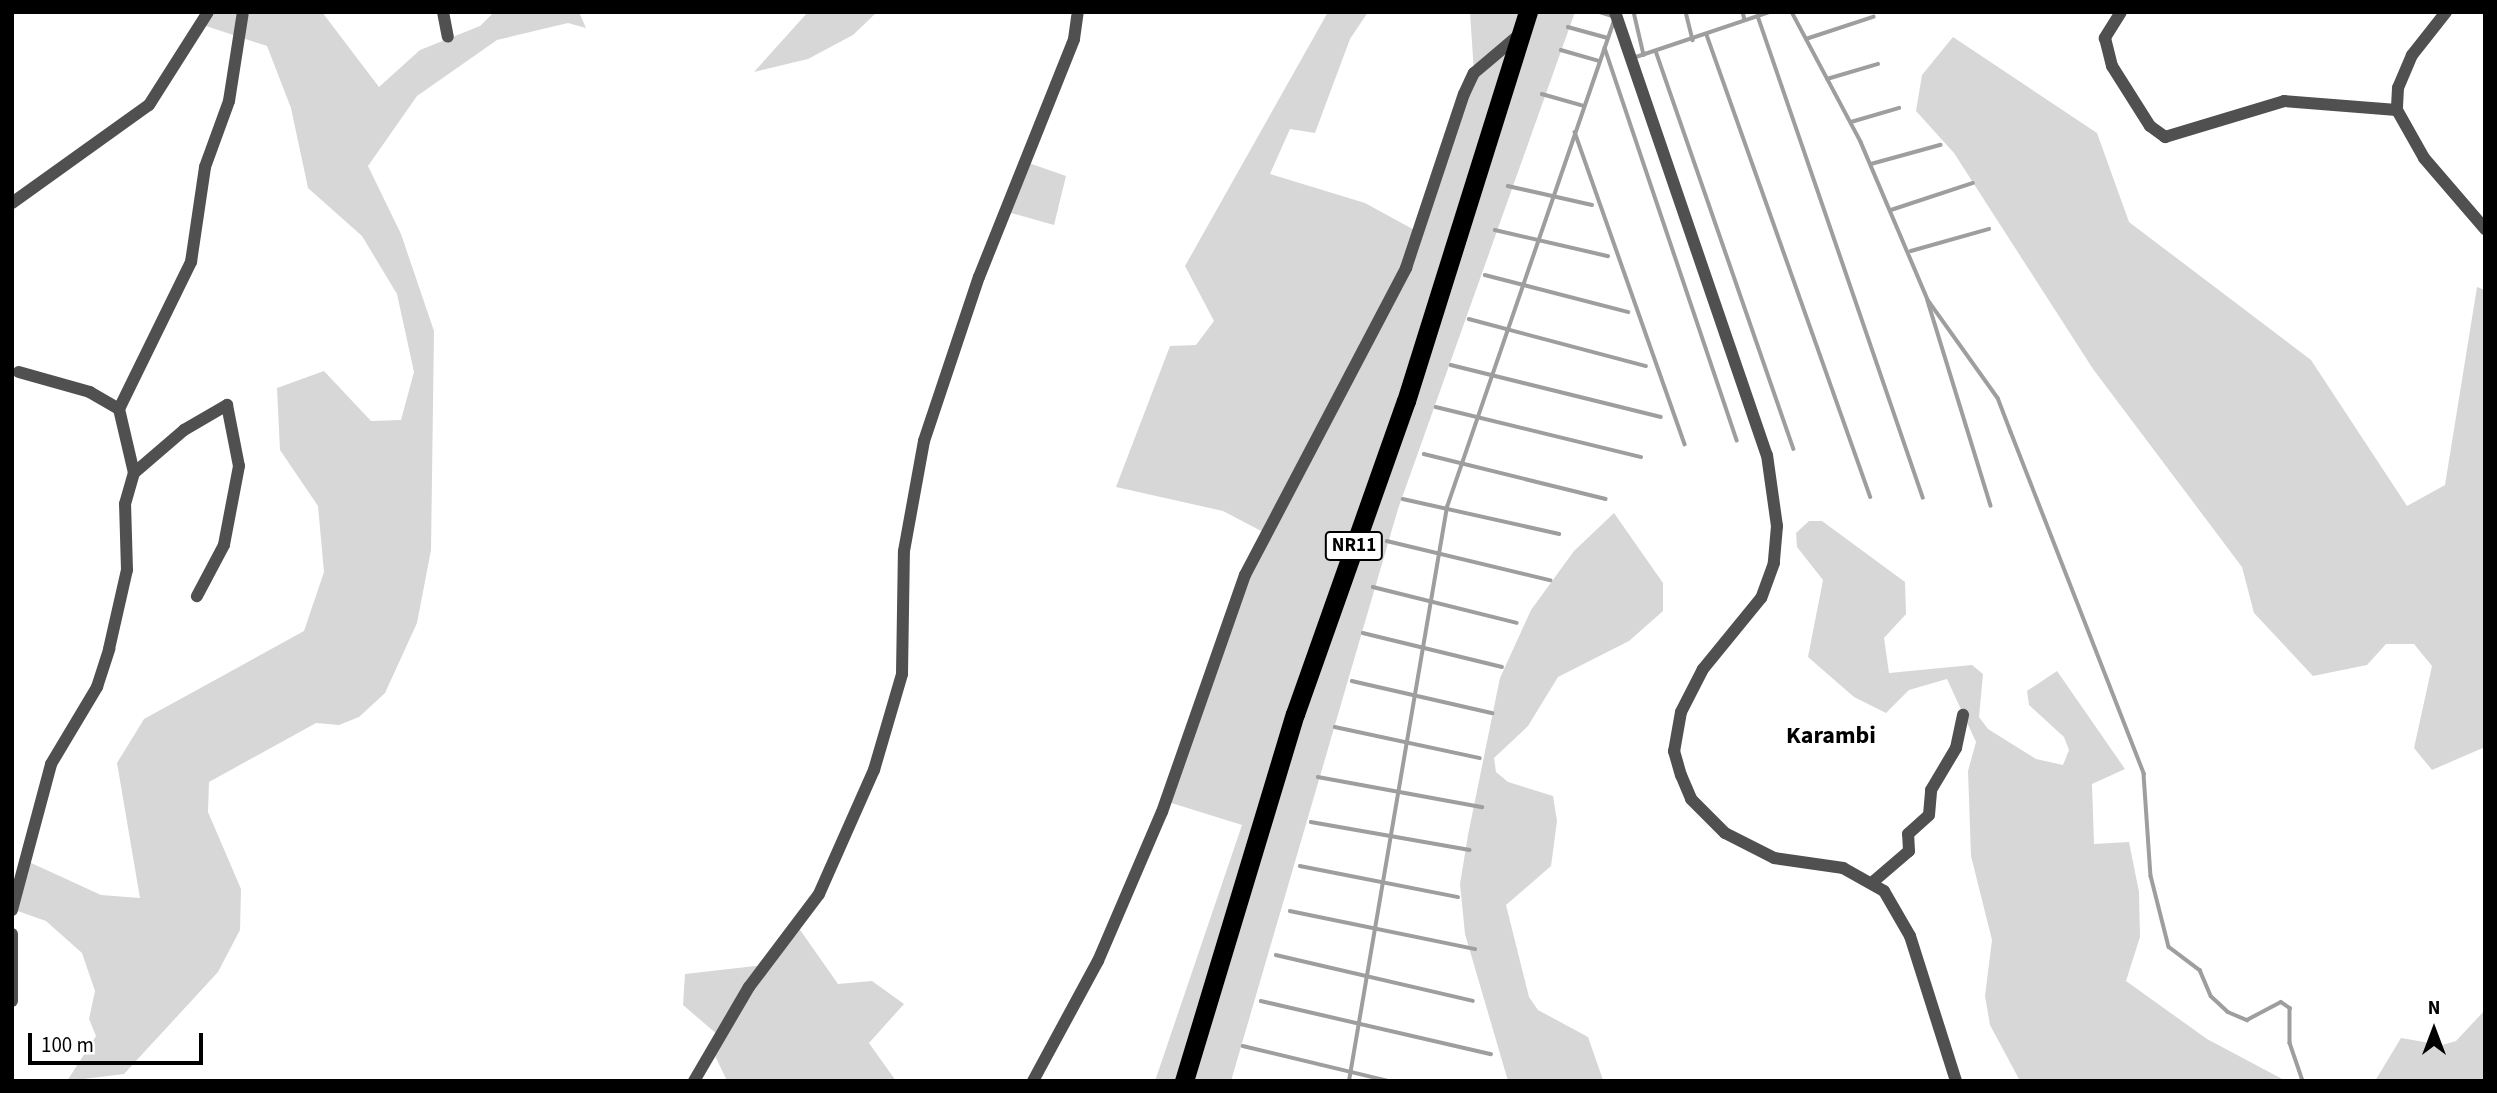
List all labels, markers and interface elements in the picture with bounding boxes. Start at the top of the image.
road number: NR11 [1324,530,1384,562]
district label: Karambi [1786,722,1876,750]
north arrow [2399,995,2469,1065]
text: N [2428,995,2440,1022]
scale bar [32,1020,206,1064]
text: 100 m [41,1030,94,1060]

